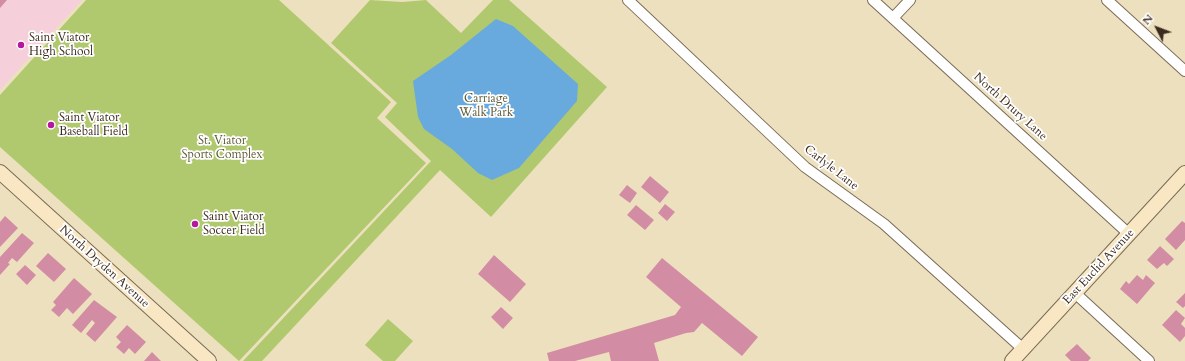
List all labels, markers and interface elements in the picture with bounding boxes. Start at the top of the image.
north arrow [1137,8,1177,48]
text: N [1139,11,1156,28]
place label: Saint Viator High School [29,31,93,59]
marker: Saint Viator High School [16,40,26,50]
street label: North Drury Lane [970,70,1050,144]
park label: Carriage Walk Park [459,92,513,120]
place label: Saint Viator Baseball Field [59,111,128,139]
marker: Saint Viator Baseball Field [46,120,56,130]
park label: St. Viator Sports Complex [182,134,262,162]
street label: Carlyle Lane [801,142,861,194]
place label: Saint Viator Soccer Field [203,210,265,238]
marker: Saint Viator Soccer Field [190,219,200,229]
street label: North Dryden Avenue [56,223,152,311]
street label: East Euclid Avenue [1060,226,1138,308]

